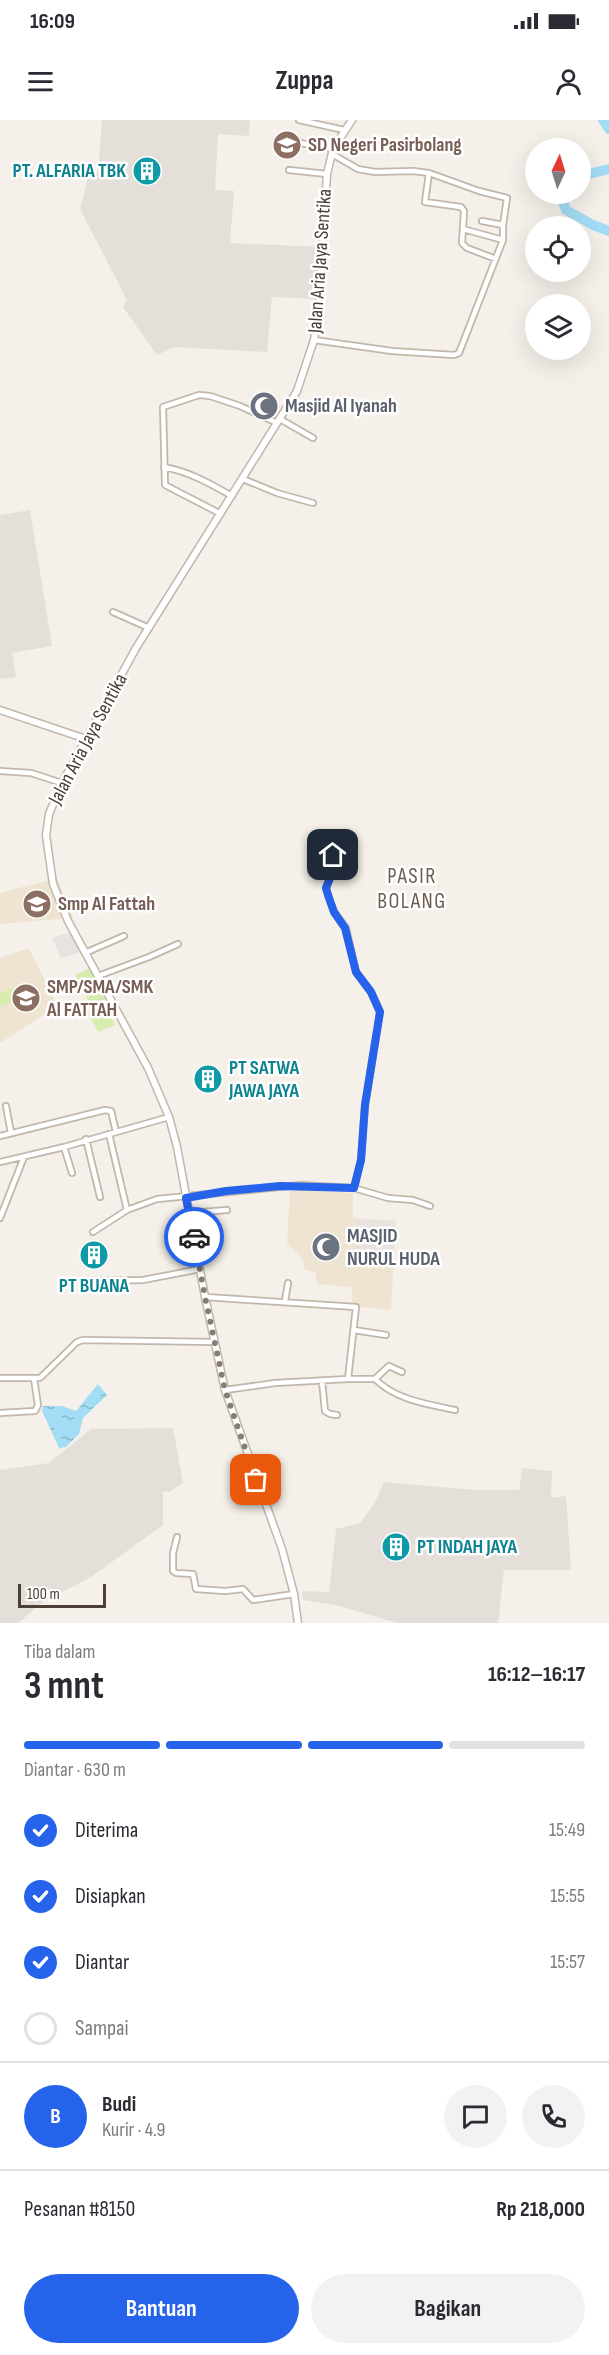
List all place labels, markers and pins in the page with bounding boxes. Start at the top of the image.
school or university icon: SD Negeri Pasirbolang [271,129,303,161]
place label: SD Negeri Pasirbolang [308,133,462,157]
building icon: PT. ALFARIA TBK [131,155,163,187]
place label: PT. ALFARIA TBK [13,159,126,183]
mosque icon: Masjid Al Iyanah [248,390,280,422]
place label: Masjid Al Iyanah [285,394,397,418]
pin [307,829,358,880]
school or university icon: Smp Al Fattah [21,888,53,920]
place label: Smp Al Fattah [58,892,155,916]
place label: SMP/SMA/SMK Al FATTAH [46,975,153,1022]
school or university icon: SMP/SMA/SMK Al FATTAH [10,982,42,1014]
place label: PT SATWA JAWA JAYA [228,1056,300,1103]
building icon: PT SATWA JAWA JAYA [192,1063,224,1095]
place label: MASJID NURUL HUDA [347,1224,440,1271]
mosque icon: MASJID NURUL HUDA [310,1231,342,1263]
building icon: PT BUANA [78,1239,110,1271]
place label: PT BUANA [59,1274,130,1298]
pin [230,1454,281,1505]
building icon: PT INDAH JAYA [380,1531,412,1563]
place label: PT INDAH JAYA [417,1535,517,1559]

